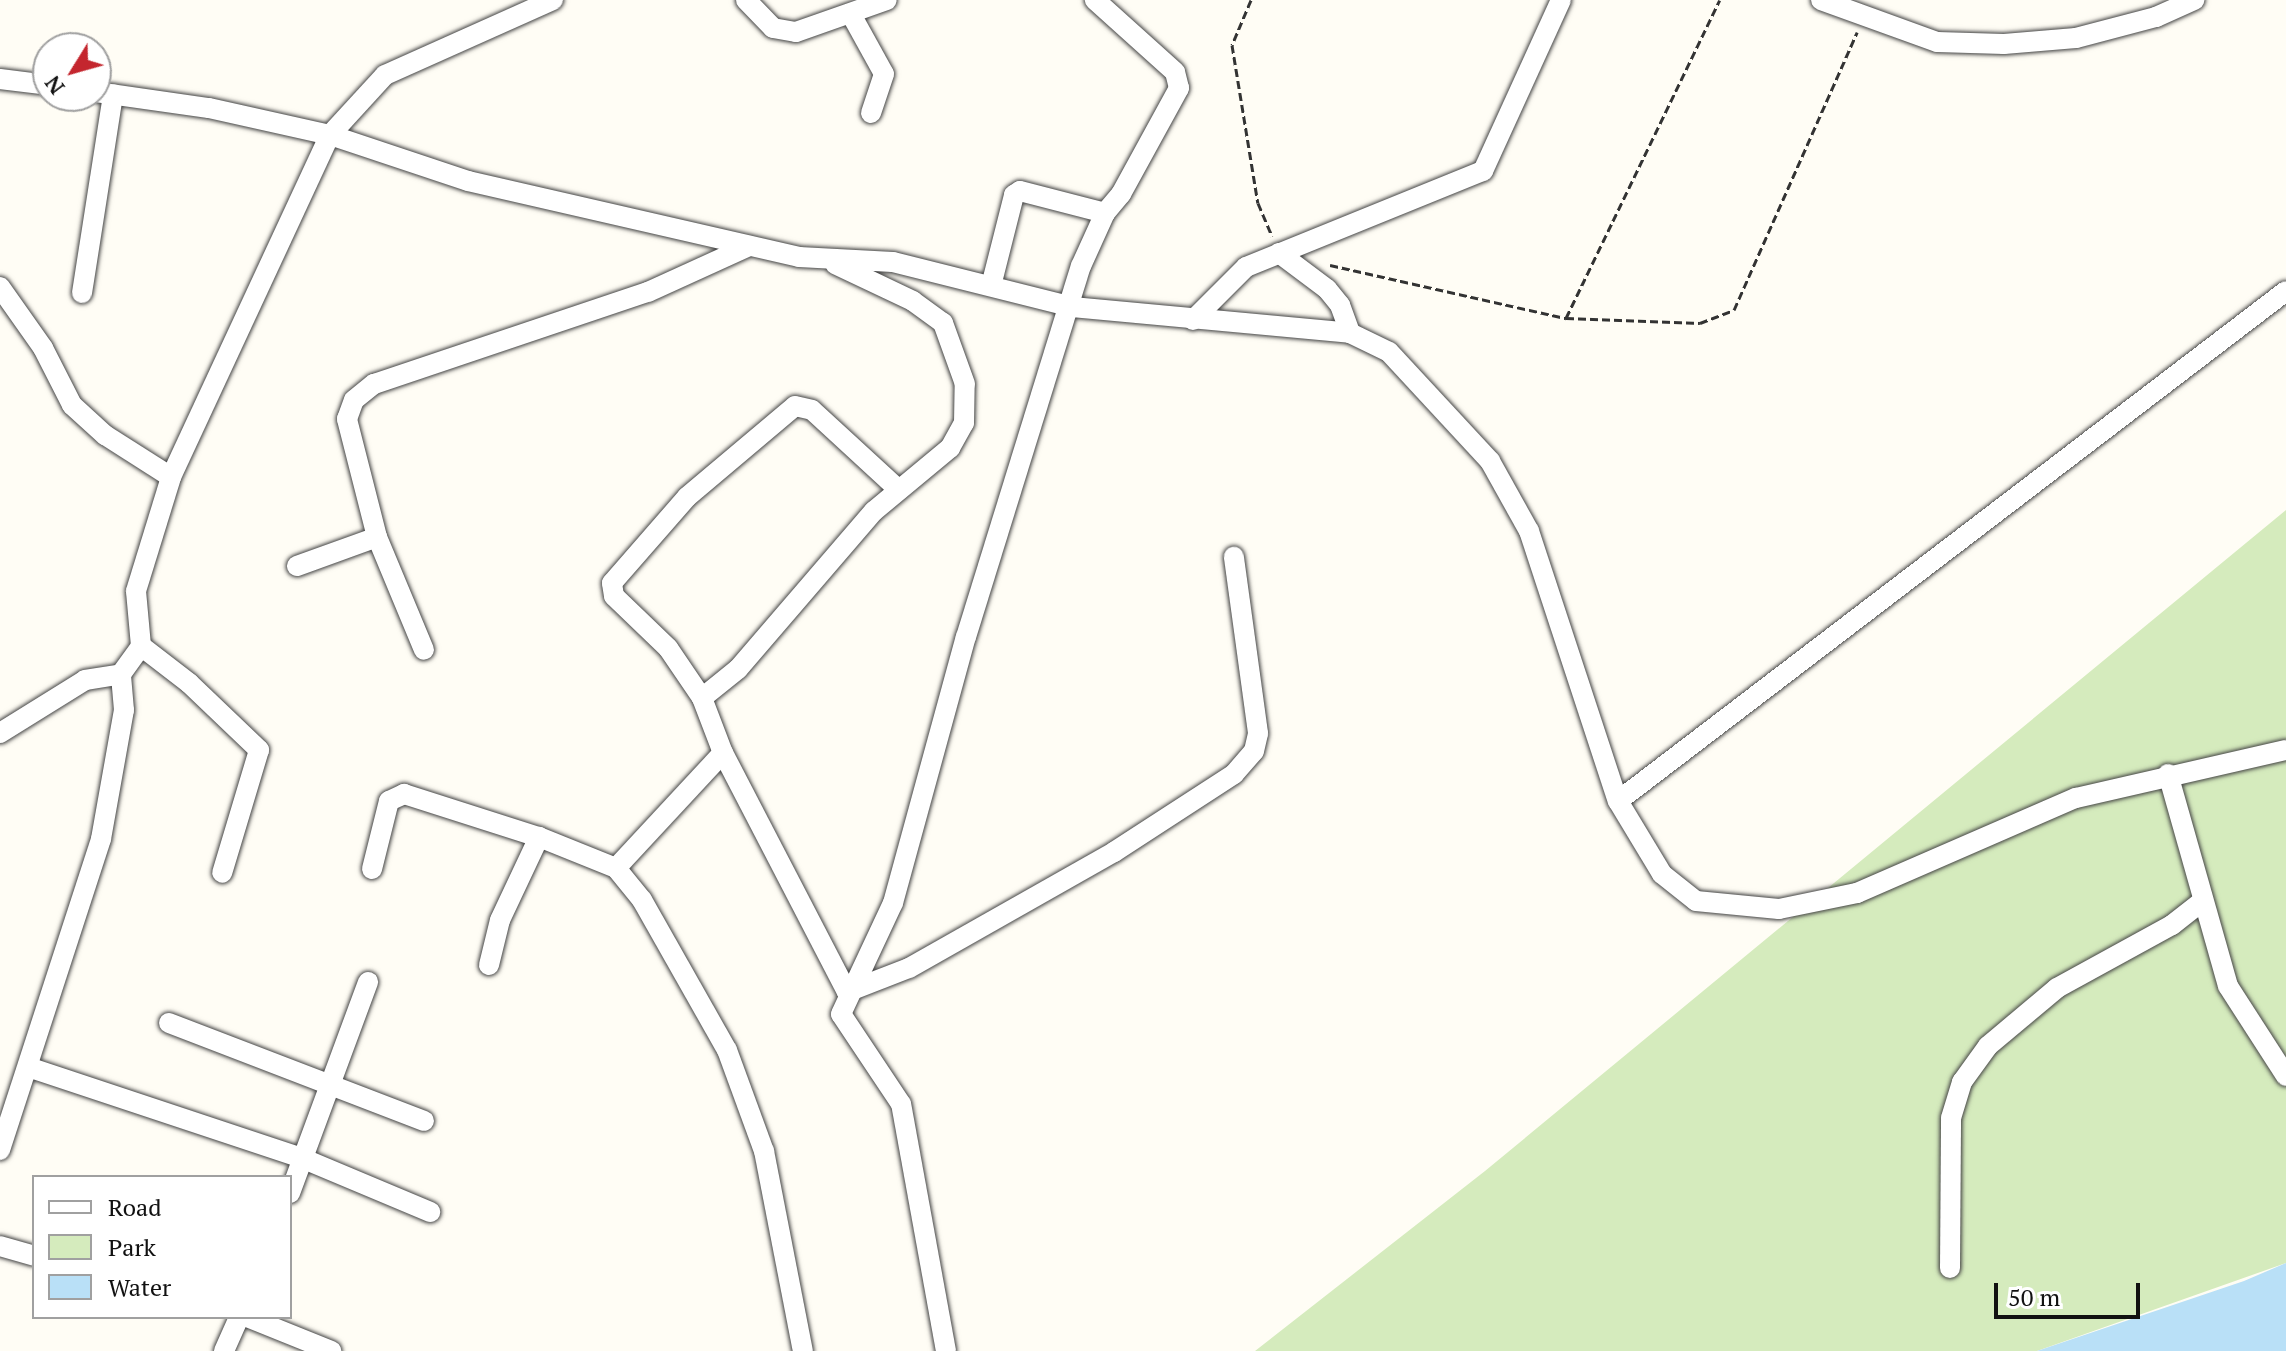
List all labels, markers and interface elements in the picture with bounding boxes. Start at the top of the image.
north arrow [32,32,112,112]
text: N [37,70,71,101]
legend [32,1175,292,1319]
text: Road [108,1191,162,1223]
text: Park [108,1231,156,1263]
scale bar [1998,1267,2144,1317]
text: Water [108,1271,171,1303]
text: 50 m [2008,1281,2060,1313]

